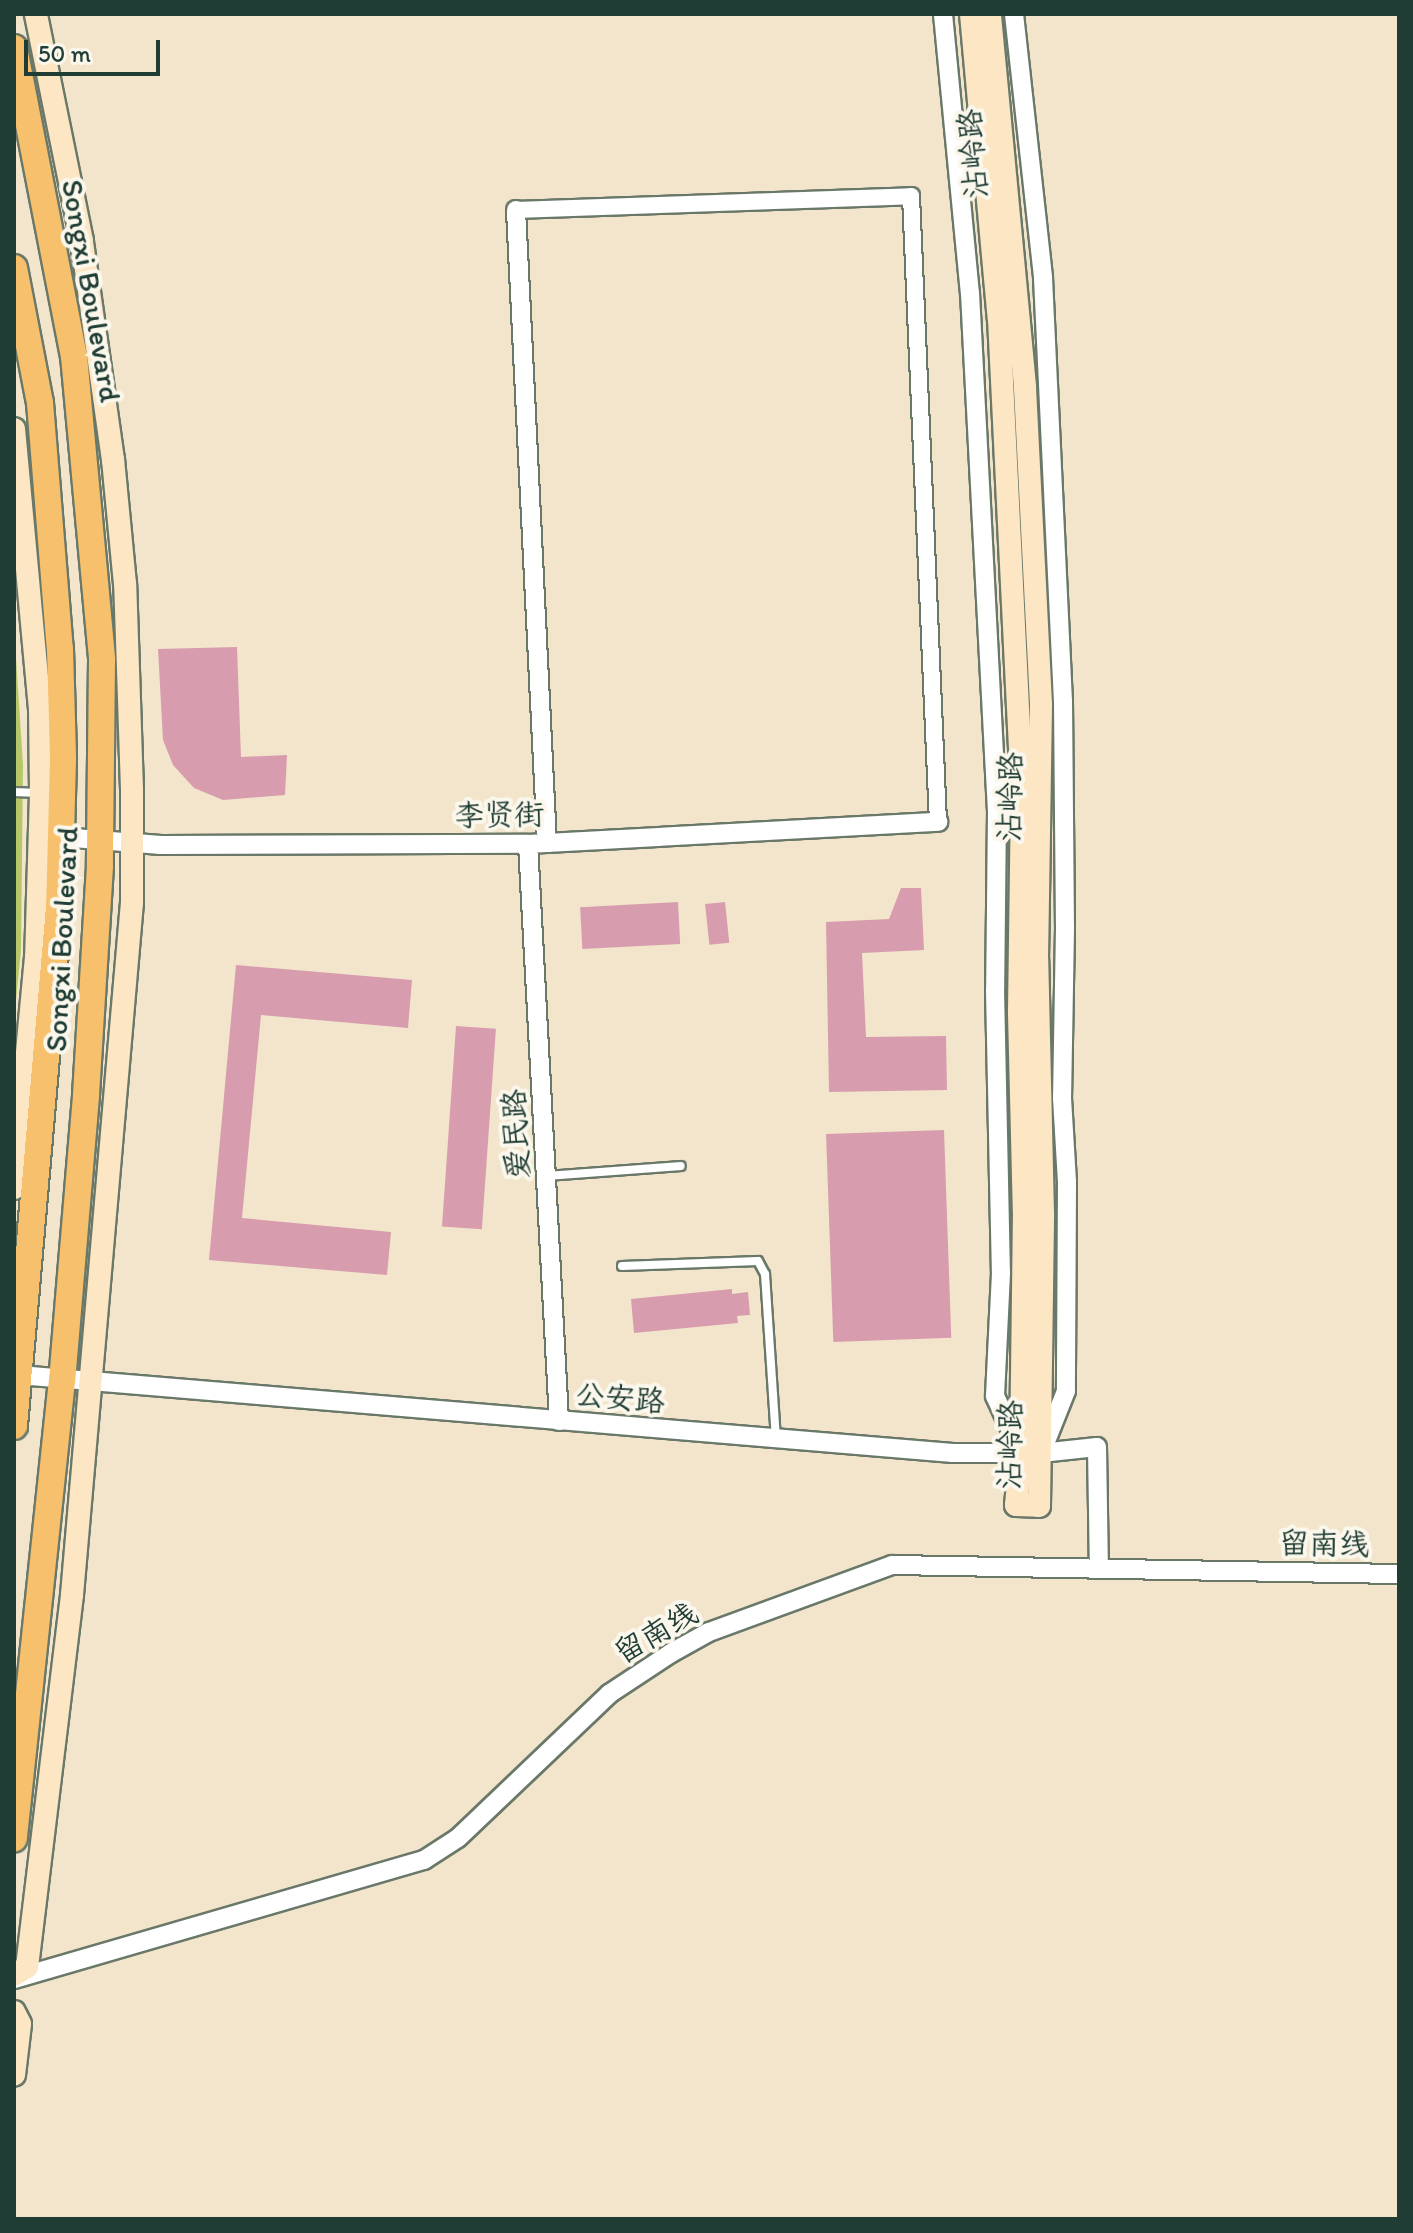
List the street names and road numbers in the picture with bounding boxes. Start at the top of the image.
street label: 沾岭路 [951,108,995,200]
street label: Songxi Boulevard [54,177,128,405]
street label: 沾岭路 [991,752,1029,842]
street label: 李贤街 [454,796,544,834]
street label: Songxi Boulevard [38,825,86,1053]
street label: 爱民路 [496,1088,536,1180]
street label: 公安路 [574,1376,666,1420]
street label: 沾岭路 [991,1400,1029,1490]
street label: 留南线 [1279,1525,1369,1563]
street label: 留南线 [608,1595,704,1671]

